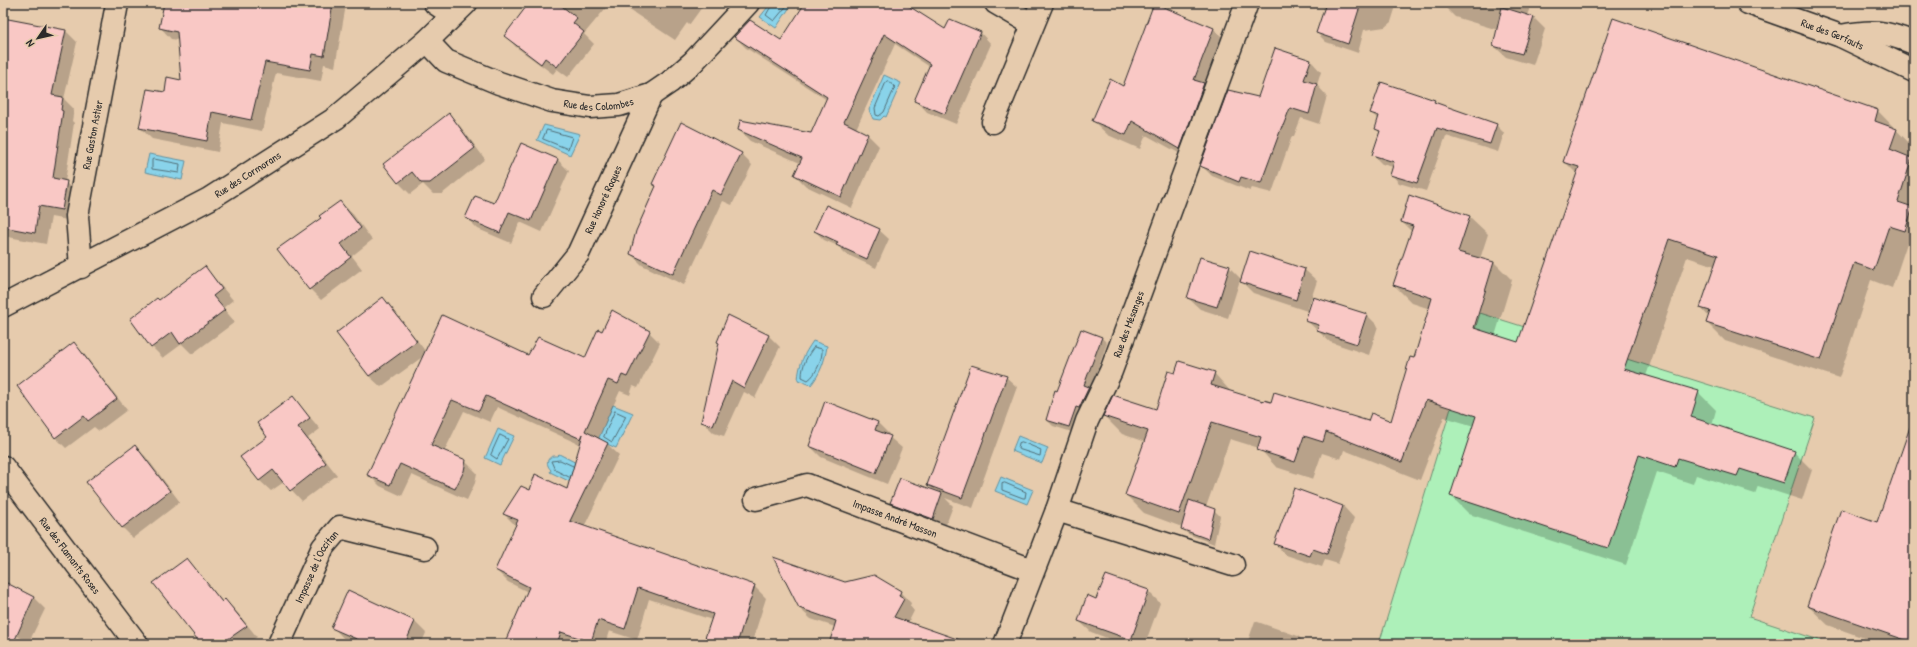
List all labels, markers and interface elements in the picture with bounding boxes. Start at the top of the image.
street label: Rue des Gerfauts [1799,15,1866,53]
north arrow [18,18,58,58]
text: N [22,37,37,50]
street label: Rue des Colombes [563,94,635,114]
street label: Rue Gaston Astier [79,98,106,171]
street label: Rue des Cormorans [212,148,284,201]
street label: Rue Honoré Roques [581,163,625,236]
street label: Rue des Mésanges [1110,289,1147,359]
street label: Impasse André Masson [851,496,939,541]
street label: Rue des Flamants Roses [36,514,104,597]
street label: Impasse de l'Occitan [291,527,341,605]

